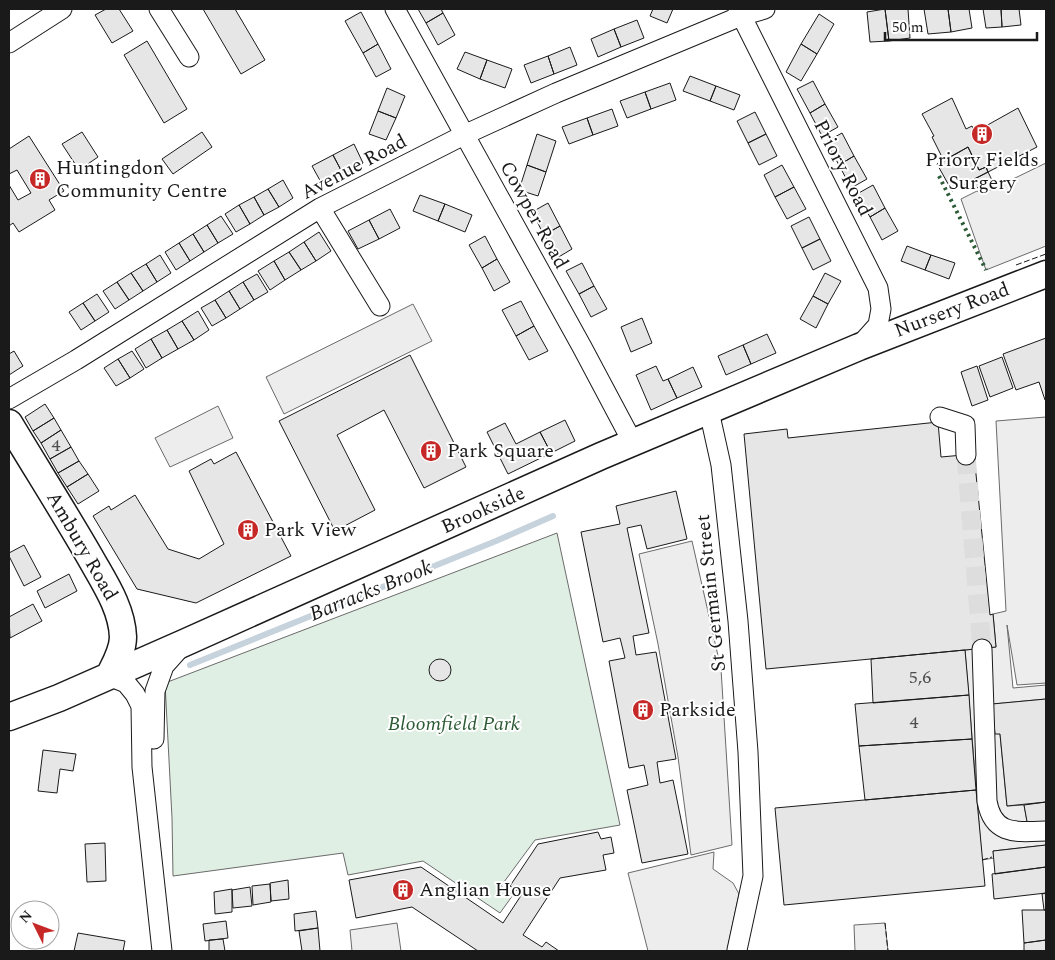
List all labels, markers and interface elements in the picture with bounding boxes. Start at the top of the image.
scale bar [885,10,1038,42]
text: 50 m [892,16,924,39]
street label: Priory Road [806,114,880,222]
building icon: Priory Fields Surgery [970,122,994,146]
street label: Avenue Road [296,127,412,207]
place label: Priory Fields Surgery [925,145,1039,198]
place label: Huntingdon Community Centre [56,153,227,206]
street label: Cowper Road [492,155,576,275]
building icon: Huntingdon Community Centre [28,167,52,191]
street label: Nursery Road [890,274,1014,346]
house number: 4 [52,432,61,459]
place label: Park Square [447,436,554,466]
building icon: Park Square [419,439,443,463]
street label: Brookside [436,478,530,542]
street label: Ambury Road [38,486,126,606]
street label: St Germain Street [688,513,734,673]
place label: Park View [264,515,357,545]
building icon: Park View [236,518,260,542]
water label: Barracks Brook [305,552,438,630]
house number: 5,6 [909,664,931,691]
place label: Parkside [659,695,736,725]
building icon: Parkside [631,698,655,722]
park label: Bloomfield Park [388,709,521,739]
house number: 4 [910,709,919,736]
place label: Anglian House [419,875,551,905]
building icon: Anglian House [391,878,415,902]
north arrow [10,900,60,950]
text: N [14,905,37,928]

